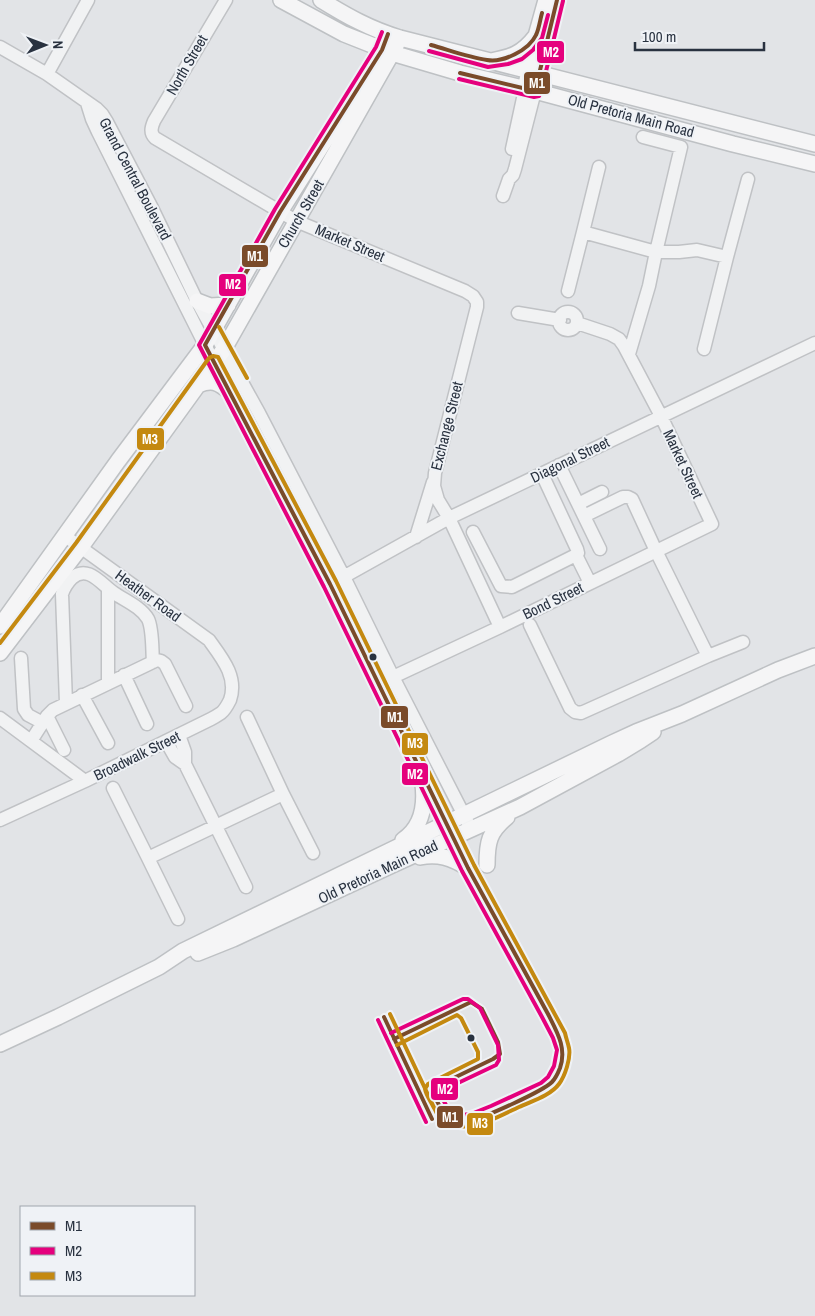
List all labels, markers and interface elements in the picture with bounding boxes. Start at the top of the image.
north arrow [20,20,70,70]
scale bar [635,20,764,52]
text: 100 m [642,26,676,47]
street label: North Street [161,30,213,99]
text: N [49,40,67,49]
line badge: M2 [536,40,565,64]
text: M2 [543,43,559,61]
line badge: M1 [523,71,551,95]
text: M1 [529,74,546,92]
street label: Old Pretoria Main Road [566,89,697,142]
street label: Grand Central Boulevard [94,114,177,244]
street label: Church Street [273,175,329,252]
street label: Market Street [312,218,389,267]
line badge: M1 [241,244,269,268]
text: M1 [247,247,264,265]
line badge: M2 [218,273,247,297]
text: M2 [225,275,241,293]
street label: Exchange Street [425,379,468,473]
street label: Market Street [658,426,709,502]
line badge: M3 [136,427,165,451]
text: M3 [142,430,158,448]
street label: Diagonal Street [527,431,613,488]
street label: Heather Road [111,565,185,627]
street label: Bond Street [519,577,587,624]
unlabelled marker [368,652,378,662]
line badge: M1 [380,705,409,729]
text: M1 [387,708,404,726]
street label: Broadwalk Street [90,725,184,786]
line badge: M3 [401,732,429,756]
text: M3 [407,734,423,752]
line badge: M2 [401,762,429,786]
text: M2 [407,765,423,783]
street label: Old Pretoria Main Road [314,835,441,909]
unlabelled marker [466,1033,476,1043]
line badge: M2 [430,1077,459,1101]
text: M2 [437,1080,453,1098]
line badge: M1 [436,1105,464,1129]
text: M1 [442,1108,459,1126]
line badge: M3 [466,1112,494,1136]
text: M3 [472,1114,488,1132]
legend [20,1206,195,1296]
text: M1 [65,1215,82,1236]
text: M2 [65,1240,82,1261]
text: M3 [65,1265,82,1286]

